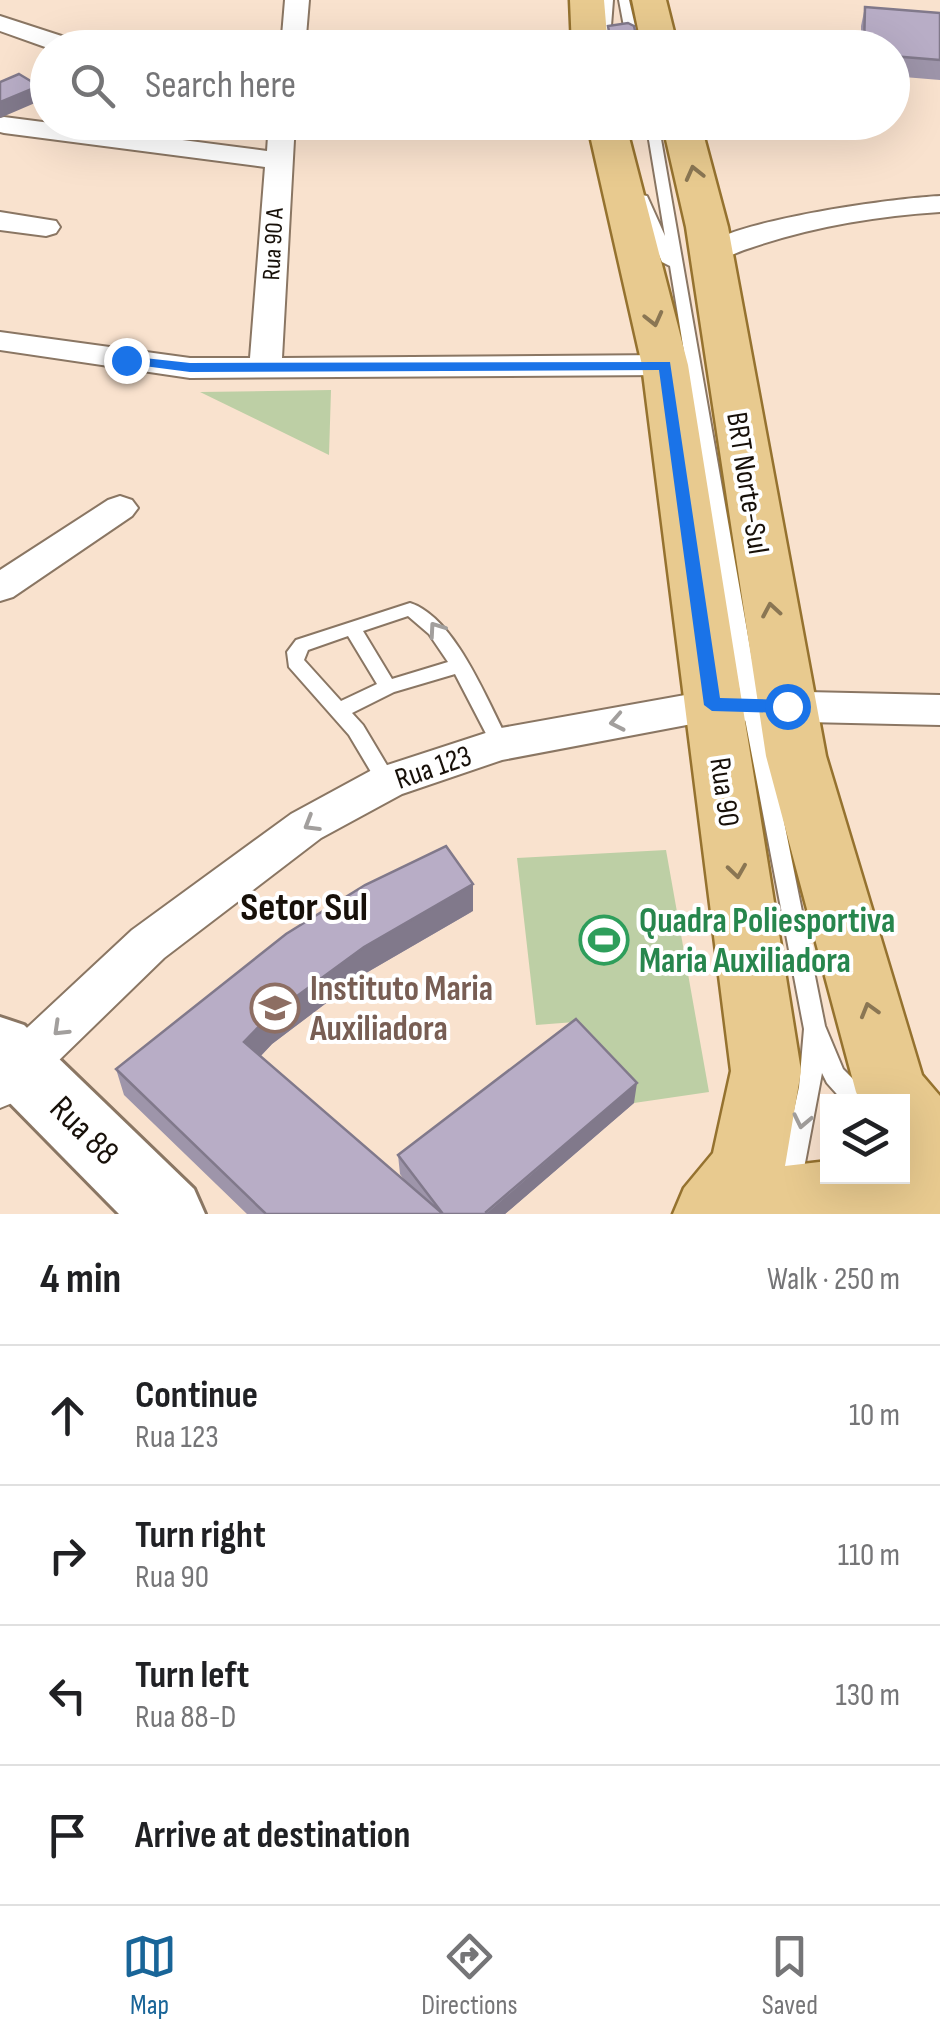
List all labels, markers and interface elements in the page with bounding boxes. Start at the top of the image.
search box [30,30,910,140]
icon: search [65,58,120,113]
text: Search here [145,63,296,108]
one-way arrow [685,165,706,182]
street label: Rua 90 A [256,207,291,281]
one-way arrow [642,310,663,327]
route end [104,338,150,384]
street label: BRT Norte-Sul [718,410,776,557]
one-way arrow [761,602,782,618]
one-way arrow [429,622,448,640]
route start [765,684,811,730]
one-way arrow [608,710,625,731]
street label: Rua 123 [390,738,476,798]
street label: Rua 90 [701,755,747,829]
one-way arrow [304,812,322,831]
one-way arrow [725,862,746,879]
district label: Setor Sul [240,884,368,932]
place label: Quadra Poliesportiva Maria Auxiliadora [639,900,895,983]
sports icon: Quadra Poliesportiva Maria Auxiliadora [578,914,630,966]
place label: Instituto Maria Auxiliadora [309,968,493,1051]
school or university icon: Instituto Maria Auxiliadora [249,982,301,1034]
one-way arrow [860,1002,881,1019]
one-way arrow [53,1018,71,1036]
street label: Rua 88 [40,1087,128,1175]
map controls [820,1094,910,1184]
button: layers [820,1094,910,1184]
one-way arrow [793,1112,814,1129]
text: 4 min [40,1254,121,1305]
text: Walk · 250 m [767,1260,900,1299]
text: Continue [135,1373,258,1418]
icon: ahead [40,1388,95,1443]
text: 10 m [849,1396,900,1435]
text: Rua 123 [135,1418,219,1457]
text: Turn right [135,1513,266,1558]
icon: right [40,1528,95,1583]
text: 110 m [838,1536,900,1575]
text: Rua 90 [135,1558,209,1597]
text: Turn left [135,1653,249,1698]
icon: left [40,1668,95,1723]
text: 130 m [835,1676,900,1715]
text: Rua 88-D [135,1698,236,1737]
icon: arrive [40,1808,95,1863]
text: Arrive at destination [135,1813,410,1858]
tab: Map [122,1929,177,2022]
tab: Directions [421,1929,518,2022]
tab: Saved [762,1929,818,2022]

